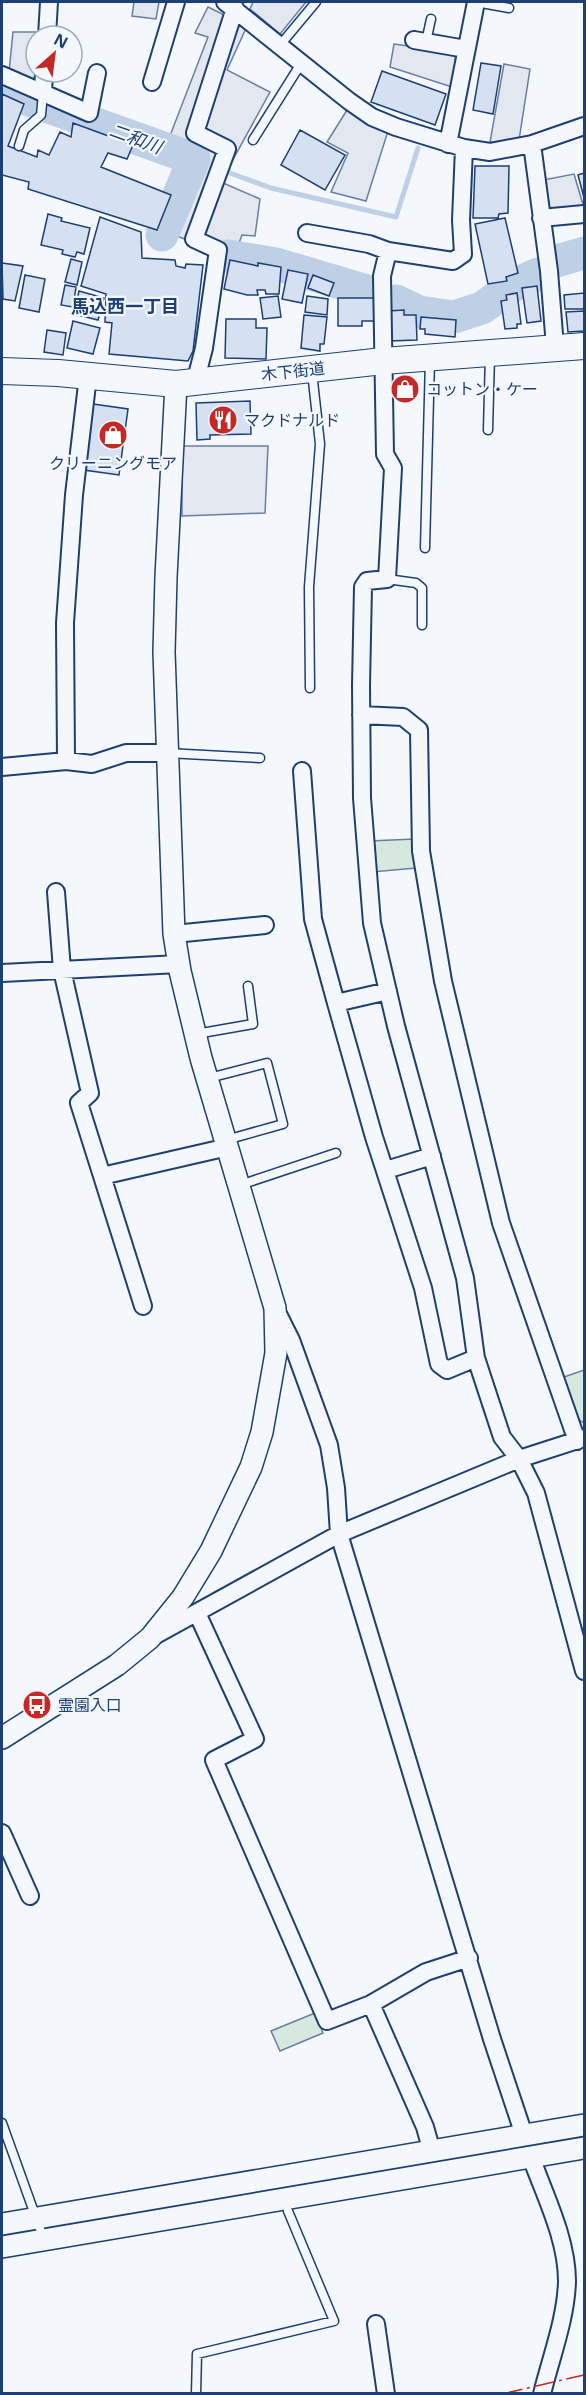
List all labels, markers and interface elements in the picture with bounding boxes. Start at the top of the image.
north arrow [24,24,84,84]
text: N [50,28,72,54]
water label: 二和川 [107,117,167,159]
district label: 馬込西一丁目 [71,294,179,318]
street label: 木下街道 [260,357,326,385]
shop icon: コットン・ケー [389,373,421,405]
place label: コットン・ケー [426,378,538,400]
restaurant icon: マクドナルド [207,404,239,436]
place label: マクドナルド [244,409,340,431]
shop icon: クリーニングモア [97,419,129,451]
place label: クリーニングモア [49,452,177,474]
bus stop icon: 霊園入口 [21,1689,53,1721]
place label: 霊園入口 [58,1694,122,1716]

